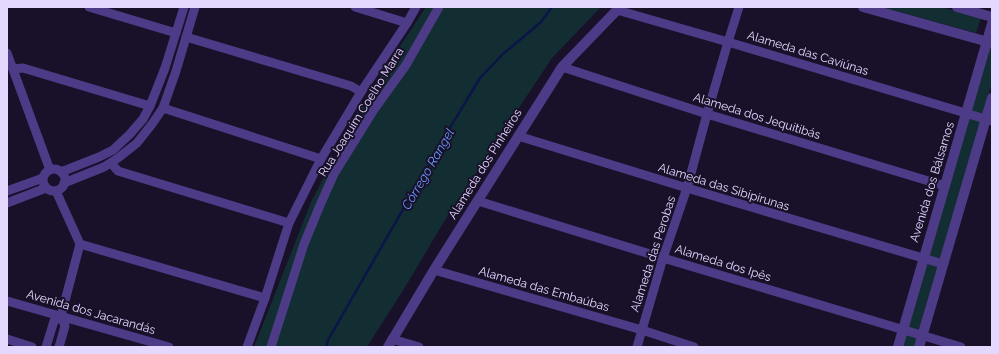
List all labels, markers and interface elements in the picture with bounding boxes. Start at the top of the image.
street label: Alameda das Caviúnas [746,28,870,78]
street label: Rua Joaquim Coelho Marra [315,45,407,179]
street label: Alameda dos Jequitibás [692,90,823,142]
street label: Alameda dos Pinheiros [445,106,525,222]
street label: Avenida dos Bálsamos [907,120,957,244]
water label: Córrego Rangel [399,125,458,212]
street label: Alameda das Sibipirunas [657,160,792,214]
street label: Alameda das Perobas [628,194,678,314]
street label: Alameda dos Ipês [673,242,773,284]
street label: Alameda das Embaúbas [477,264,611,314]
street label: Avenida dos Jacarandás [25,287,157,337]

